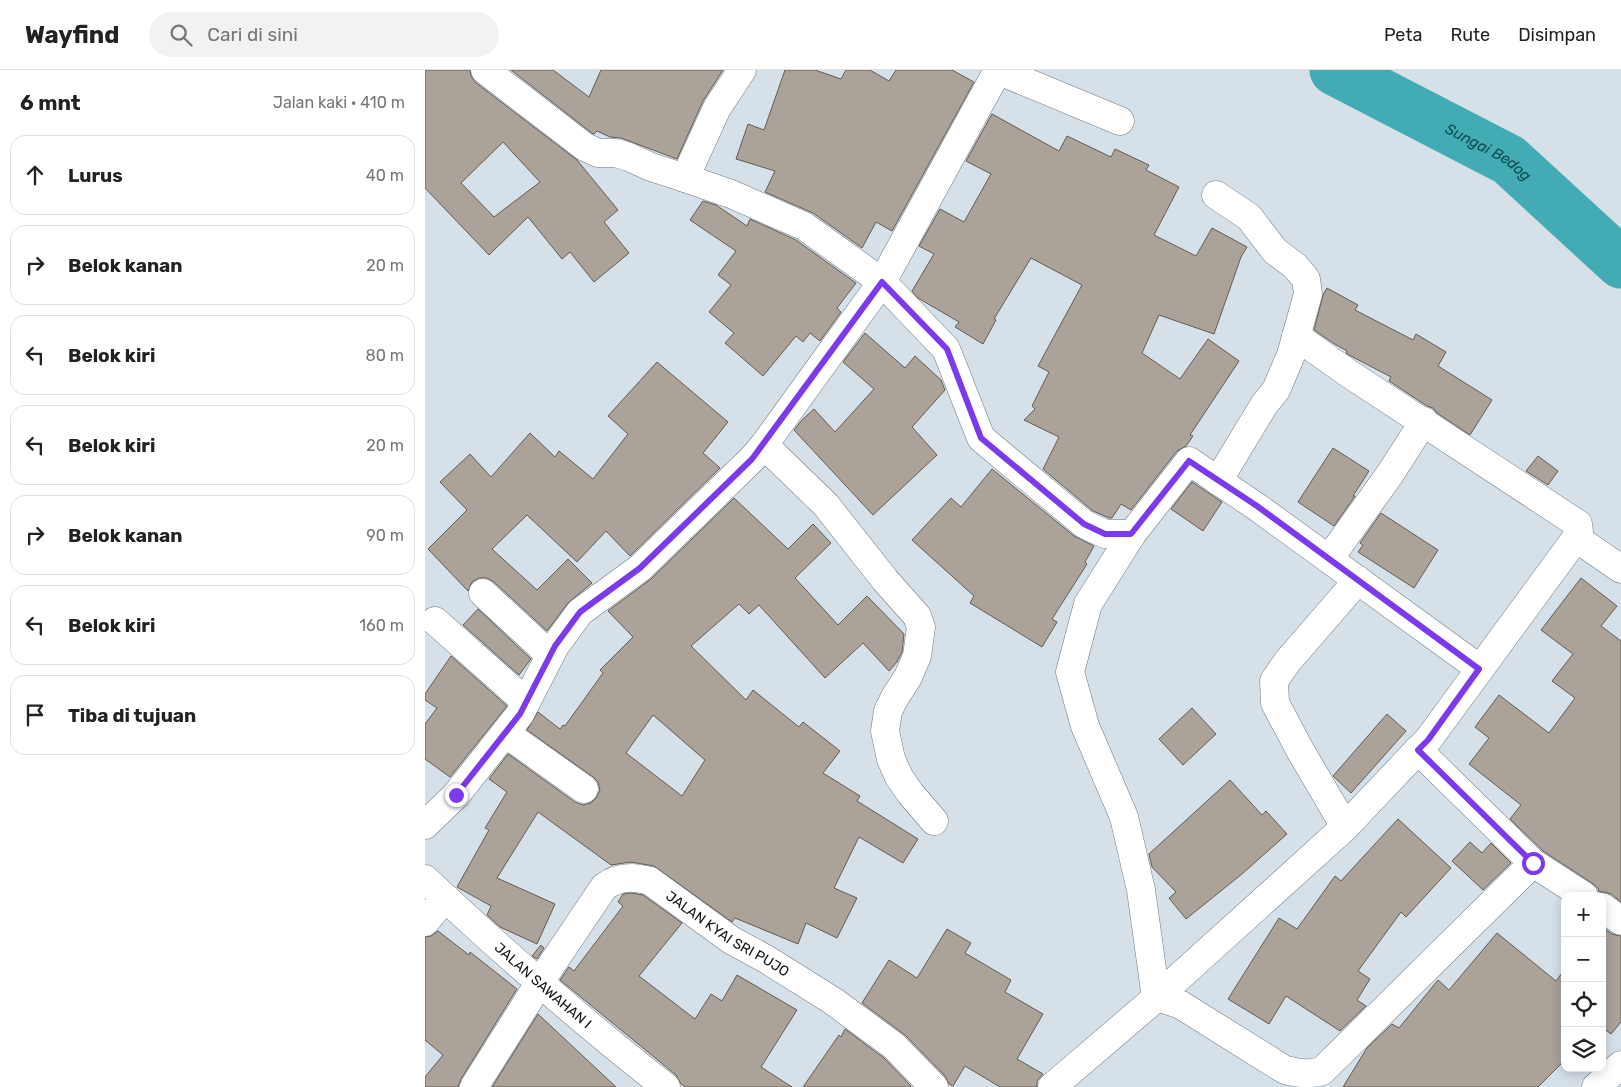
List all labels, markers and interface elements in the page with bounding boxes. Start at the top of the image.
search box [149,12,499,57]
text: Wayfind [25,21,119,49]
icon: search [167,21,195,49]
text: Cari di sini [207,23,298,46]
text: Peta [1384,24,1422,46]
text: Rute [1450,24,1490,46]
text: Disimpan [1518,24,1596,46]
text: 6 mnt [20,90,81,115]
text: Jalan kaki · 410 m [273,93,405,112]
water label: Sungai Bedog [1442,120,1535,185]
icon: ahead [21,161,49,189]
text: Lurus [68,164,123,187]
text: 40 m [366,166,404,185]
icon: right [21,251,49,279]
text: Belok kanan [68,254,183,277]
text: 20 m [366,256,404,275]
icon: left [21,341,49,369]
text: Belok kiri [68,344,155,367]
text: 80 m [366,346,404,365]
icon: left [21,431,49,459]
text: Belok kiri [68,434,155,457]
text: 20 m [366,436,404,455]
icon: right [21,521,49,549]
text: Belok kanan [68,524,183,547]
text: 90 m [366,526,404,545]
icon: left [21,611,49,639]
text: Belok kiri [68,614,155,637]
text: 160 m [359,616,404,635]
icon: arrive [21,701,49,729]
text: Tiba di tujuan [68,704,196,727]
route end [445,784,468,807]
route start [1522,852,1545,875]
street label: JALAN KYAI SRI PUJO [662,887,792,980]
map controls [1561,892,1606,1072]
button: + [1561,892,1606,937]
button: − [1561,937,1606,982]
street label: JALAN SAWAHAN I [491,939,595,1032]
button: locate [1561,982,1606,1027]
button: layers [1561,1027,1606,1072]

